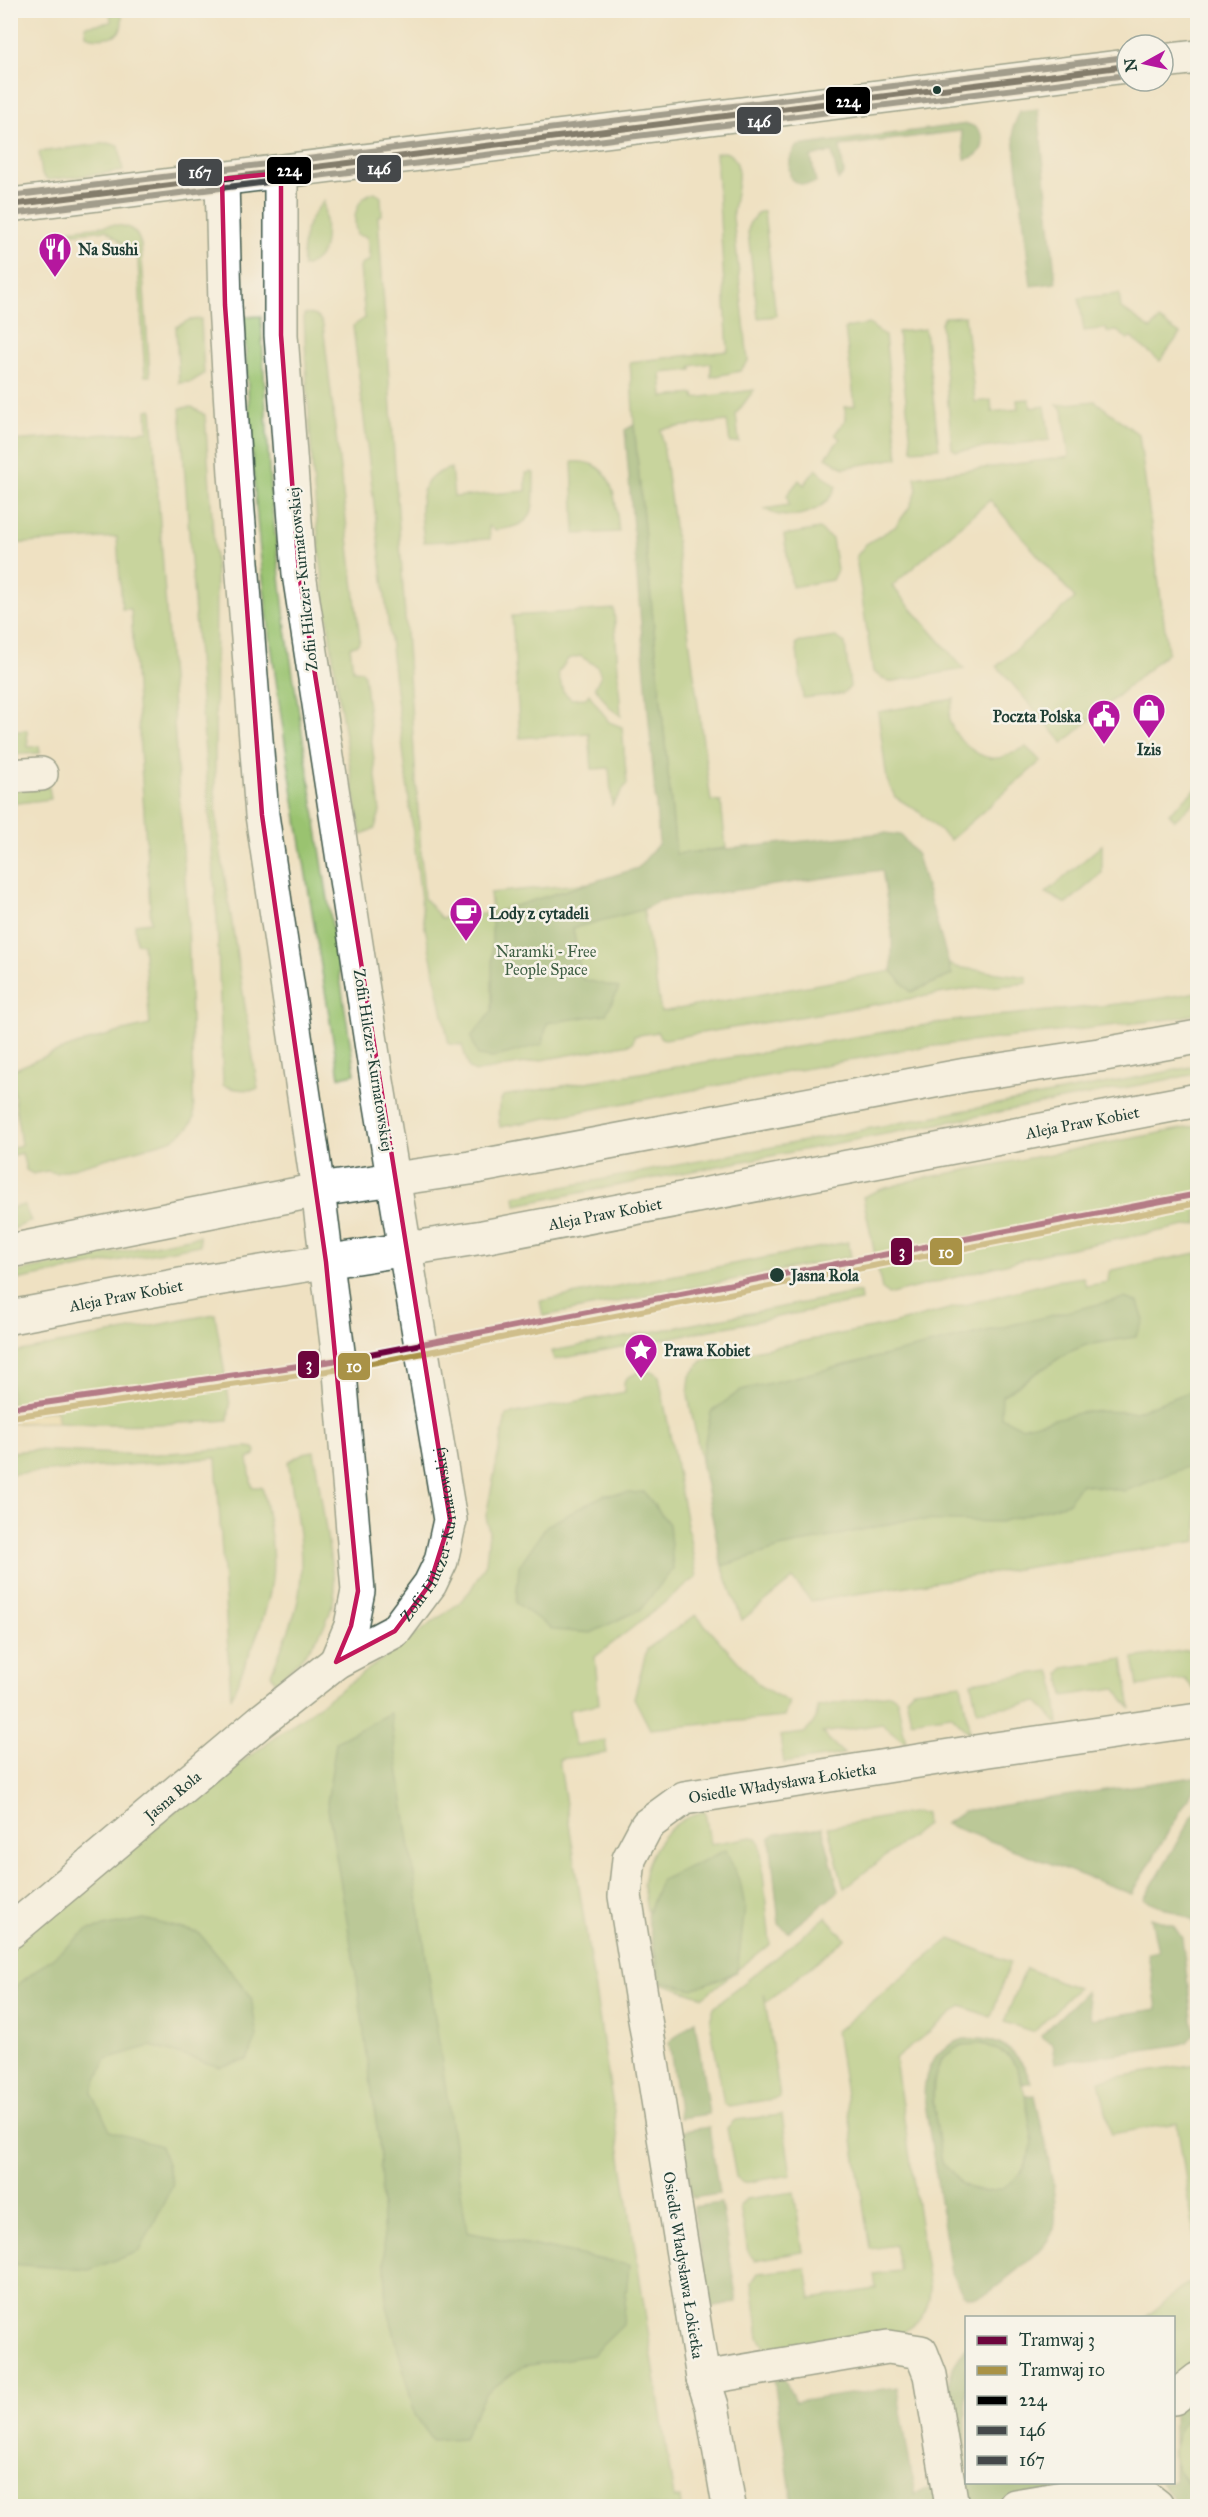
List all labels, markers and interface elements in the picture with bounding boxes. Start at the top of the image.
north arrow [1115,33,1175,93]
text: N [1120,57,1141,73]
unlabelled marker [931,84,943,96]
line badge: 224 [825,86,871,115]
text: 224 [836,92,861,112]
line badge: 146 [736,106,782,135]
text: 146 [747,112,772,132]
line badge: 146 [356,154,402,183]
line badge: 224 [266,156,312,185]
line badge: 167 [177,158,223,187]
text: 146 [367,159,392,179]
text: 224 [277,161,302,181]
text: 167 [188,163,212,182]
restaurant icon: Na Sushi [37,231,73,278]
place label: Na Sushi [78,240,139,259]
street label: Zofii Hilczer-Kurnatowskiej [283,486,322,672]
shop icon: Izis [1131,692,1167,739]
public building icon: Poczta Polska [1086,698,1122,745]
place label: Poczta Polska [993,707,1082,726]
place label: Izis [1137,740,1161,759]
cafe icon: Lody z cytadeli [448,895,484,942]
place label: Lody z cytadeli [489,904,589,924]
park label: Naramki - Free People Space [496,942,597,979]
street label: Zofii Hilczer-Kurnatowskiej [350,967,397,1153]
street label: Aleja Praw Kobiet [1023,1102,1141,1143]
street label: Aleja Praw Kobiet [546,1194,664,1234]
line badge: 3 [890,1237,913,1266]
line badge: 10 [929,1237,963,1266]
text: 3 [899,1242,905,1262]
text: 10 [938,1243,954,1262]
marker: Jasna Rola [768,1266,786,1284]
place label: Jasna Rola [789,1266,860,1286]
street label: Aleja Praw Kobiet [67,1276,185,1316]
place icon: Prawa Kobiet [623,1332,659,1379]
place label: Prawa Kobiet [664,1341,750,1360]
line badge: 3 [297,1350,320,1379]
line badge: 10 [337,1352,371,1381]
text: 3 [306,1355,312,1375]
text: 10 [346,1357,362,1376]
street label: Zofii Hilczer-Kurnatowskiej [397,1446,460,1625]
street label: Osiedle Władysława Łokietka [687,1759,877,1807]
street label: Jasna Rola [139,1767,205,1827]
street label: Osiedle Władysława Łokietka [659,2170,708,2360]
legend [965,2316,1175,2484]
text: Tramwaj 3 [1019,2329,1095,2351]
text: Tramwaj 10 [1019,2359,1105,2381]
text: 224 [1019,2389,1048,2411]
text: 146 [1019,2419,1046,2441]
text: 167 [1019,2449,1045,2471]

